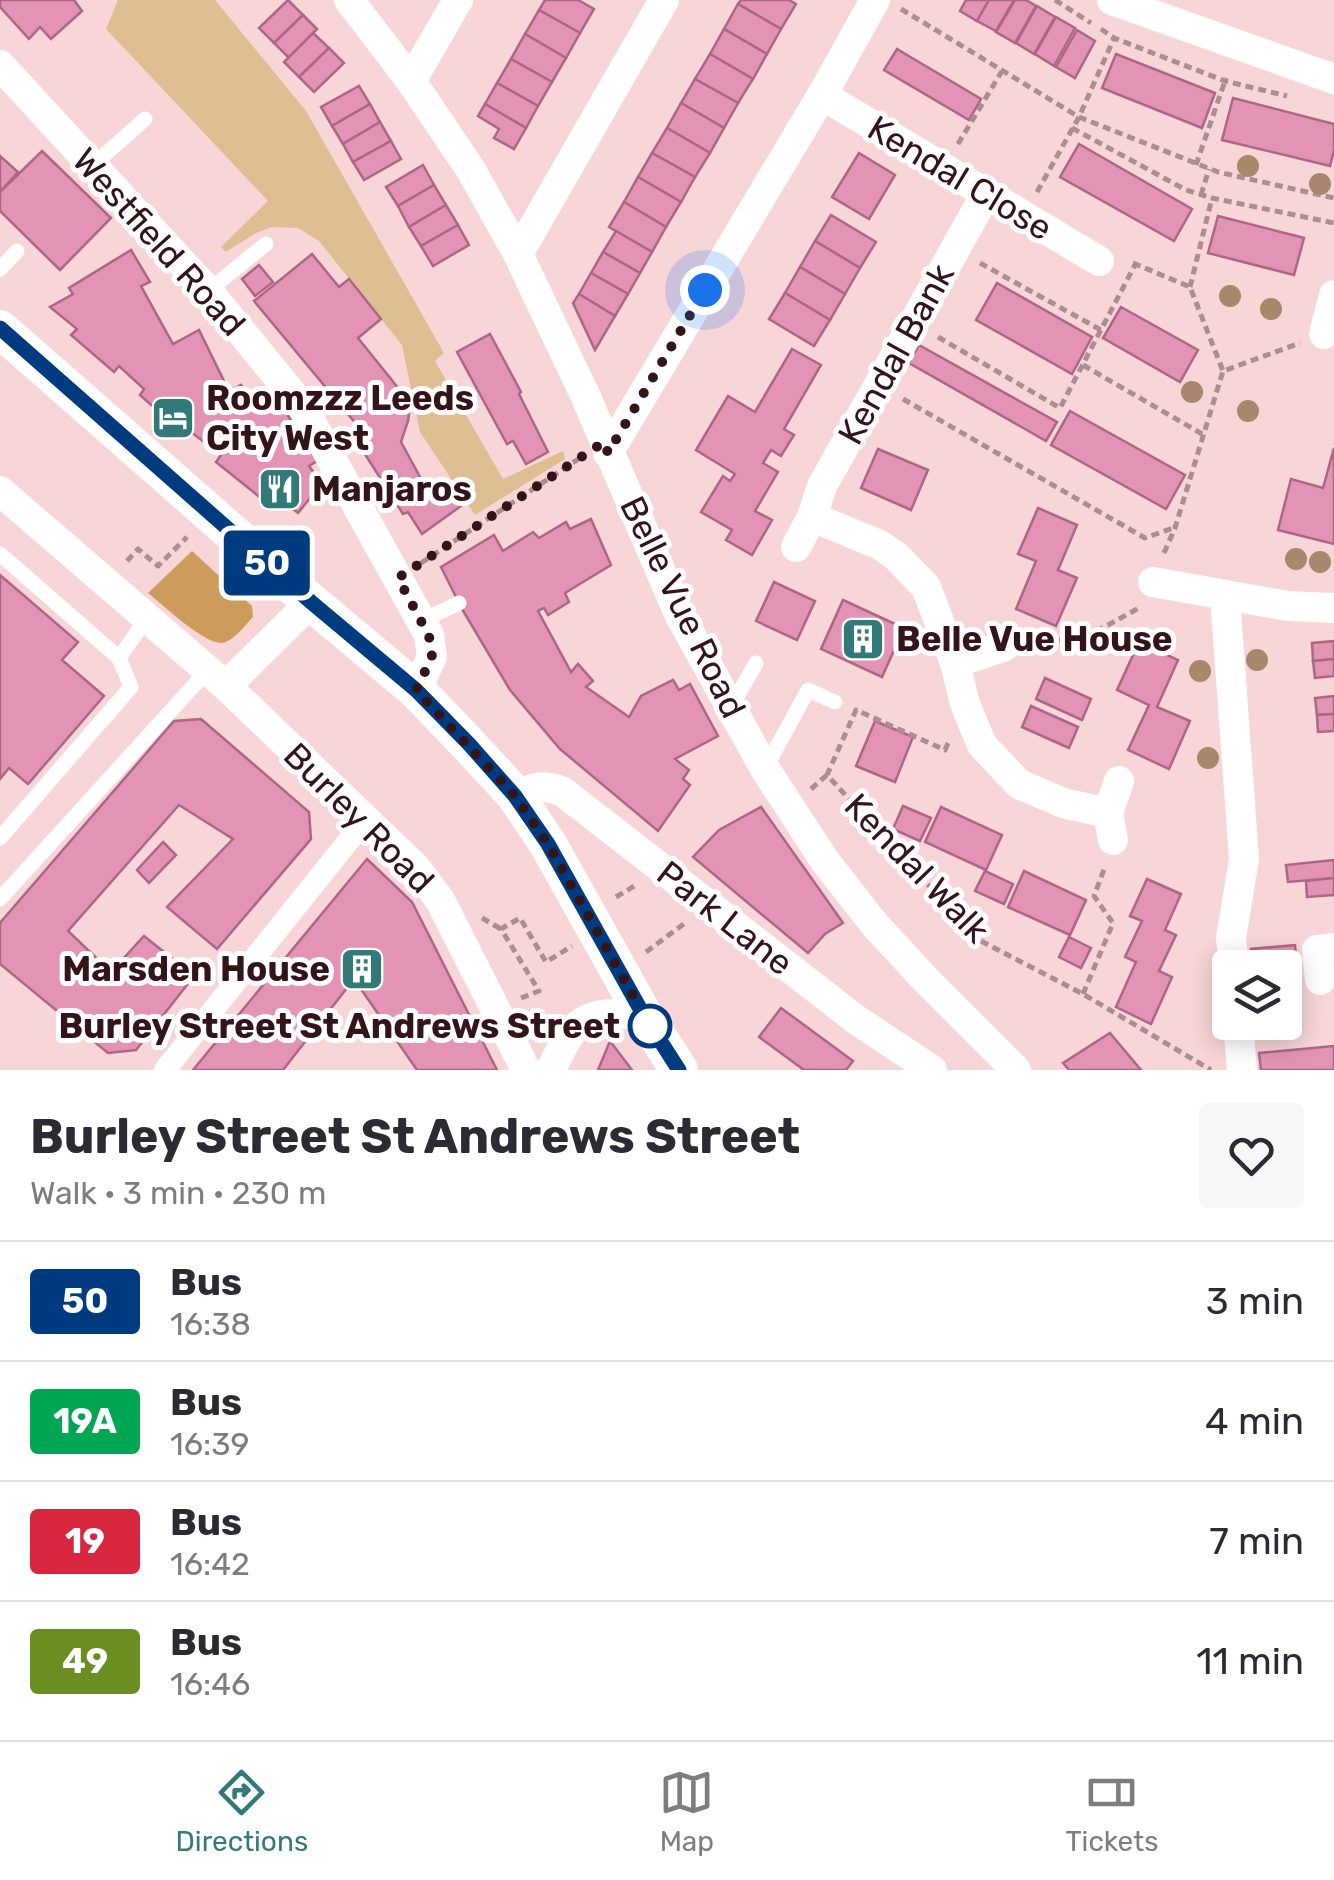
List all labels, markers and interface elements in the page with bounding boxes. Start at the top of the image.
street label: Kendal Close [860,107,1060,249]
street label: Westfield Road [64,139,254,345]
street label: Kendal Bank [829,256,963,452]
your location [680,265,730,315]
place label: Roomzzz Leeds City West [206,377,474,459]
hotel icon: Roomzzz Leeds City West [150,395,196,441]
restaurant icon: Manjaros [257,466,303,512]
place label: Manjaros [312,468,472,510]
street label: Belle Vue Road [611,489,755,725]
line badge: 50 [222,530,312,596]
text: 50 [244,542,290,584]
building icon: Belle Vue House [840,616,886,662]
place label: Belle Vue House [896,618,1173,660]
street label: Burley Road [275,734,443,902]
street label: Kendal Walk [836,785,998,951]
street label: Park Lane [649,852,801,984]
building icon: Marsden House [339,946,385,992]
place label: Marsden House [62,948,330,990]
map controls [1212,950,1302,1040]
button: layers [1212,950,1302,1040]
place label: Burley Street St Andrews Street [58,1005,620,1047]
marker: Burley Street St Andrews Street [629,1005,671,1047]
button: heart [1199,1103,1304,1208]
text: Burley Street St Andrews Street [30,1108,800,1165]
text: Walk · 3 min · 230 m [30,1174,326,1212]
text: Bus [170,1259,242,1305]
text: 3 min [1206,1278,1304,1324]
text: 50 [62,1280,108,1322]
text: 16:38 [170,1305,251,1343]
text: Bus [170,1379,242,1425]
text: 4 min [1205,1398,1304,1444]
text: 19A [53,1400,117,1442]
text: 16:39 [170,1425,249,1463]
text: Bus [170,1499,242,1545]
text: 7 min [1209,1518,1304,1564]
text: 19 [65,1520,105,1562]
text: 16:42 [170,1545,250,1583]
text: Bus [170,1619,242,1665]
text: 11 min [1196,1638,1304,1684]
text: 49 [62,1640,108,1682]
text: 16:46 [170,1665,250,1703]
tab: Directions [176,1765,308,1858]
tab: Map [659,1765,714,1858]
tab: Tickets [1065,1765,1158,1858]

